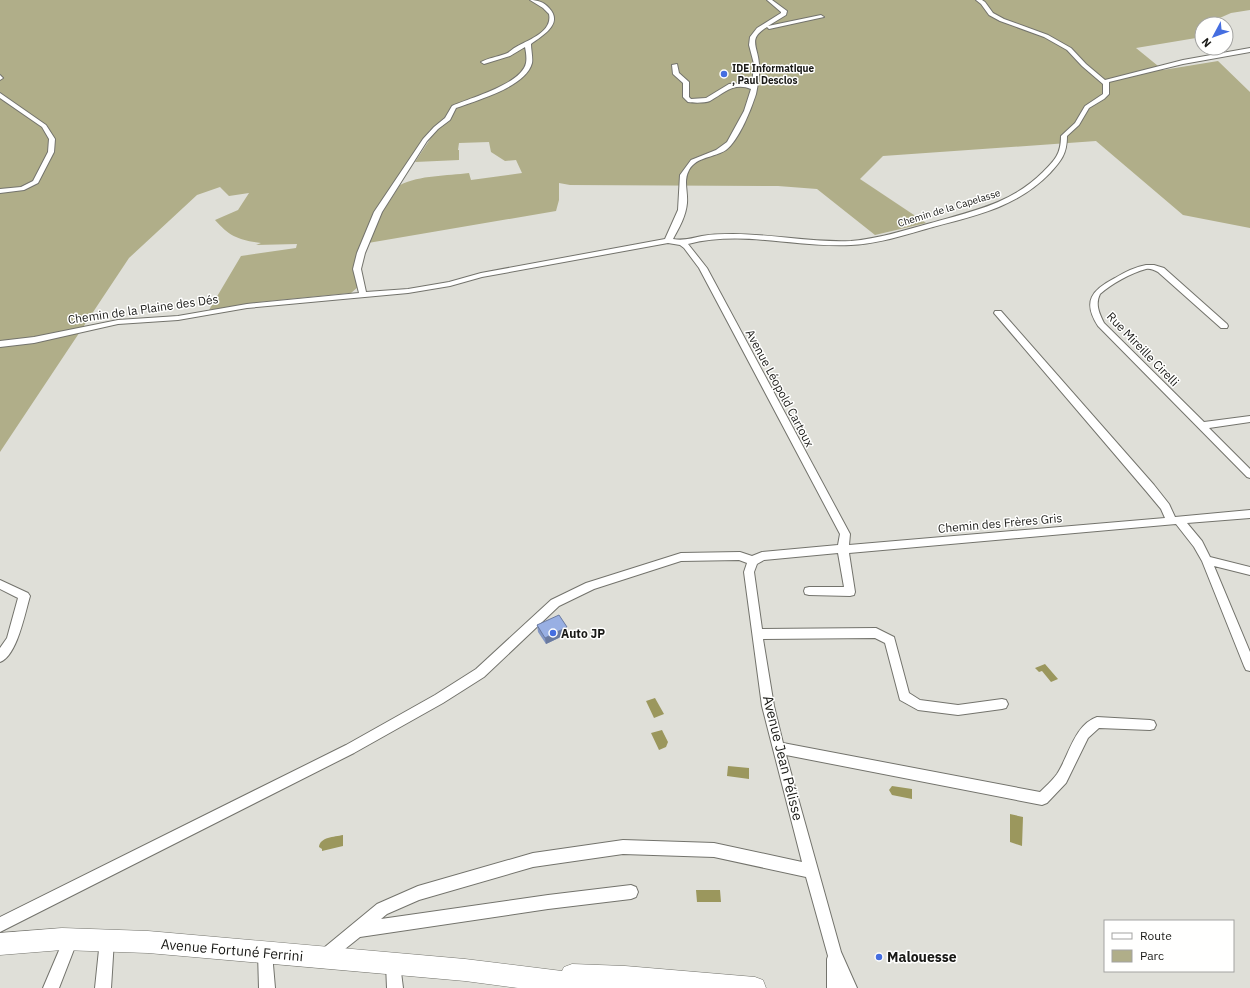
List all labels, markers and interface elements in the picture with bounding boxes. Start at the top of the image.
north arrow [1194,16,1234,56]
text: N [1199,35,1214,50]
place label: IDE Informatique , Paul Desclos [732,62,815,87]
marker: IDE Informatique , Paul Desclos [719,69,729,79]
street label: Chemin de la Capelasse [896,186,1002,230]
street label: Chemin de la Plaine des Dés [67,291,219,327]
street label: Rue Mireille Cirelli [1104,309,1182,389]
street label: Avenue Léopold Cartoux [743,327,817,449]
street label: Chemin des Frères Gris [937,510,1063,536]
place label: Auto JP [561,626,605,641]
marker: Auto JP [548,628,558,638]
street label: Avenue Jean Pélisse [759,694,807,823]
legend [1104,920,1234,972]
text: Route [1140,928,1172,943]
street label: Avenue Fortuné Ferrini [160,935,304,965]
place label: Malouesse [887,948,957,966]
text: Parc [1140,948,1164,963]
marker: Malouesse [874,952,884,962]

